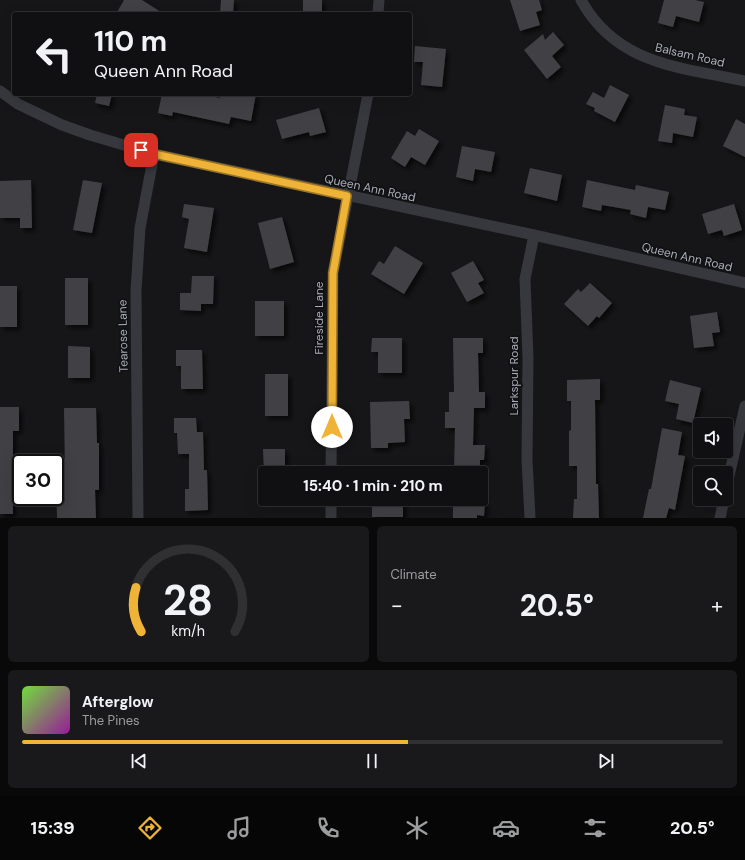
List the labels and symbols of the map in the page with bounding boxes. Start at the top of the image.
street label: Balsam Road [654,39,726,71]
pin [124,133,158,167]
street label: Queen Ann Road [323,171,417,205]
street label: Queen Ann Road [640,239,734,275]
street label: Fireside Lane [311,281,327,355]
street label: Tearose Lane [114,299,132,373]
street label: Larkspur Road [506,337,522,415]
position arrow [311,406,353,448]
speed limit sign: 30 [12,454,64,506]

